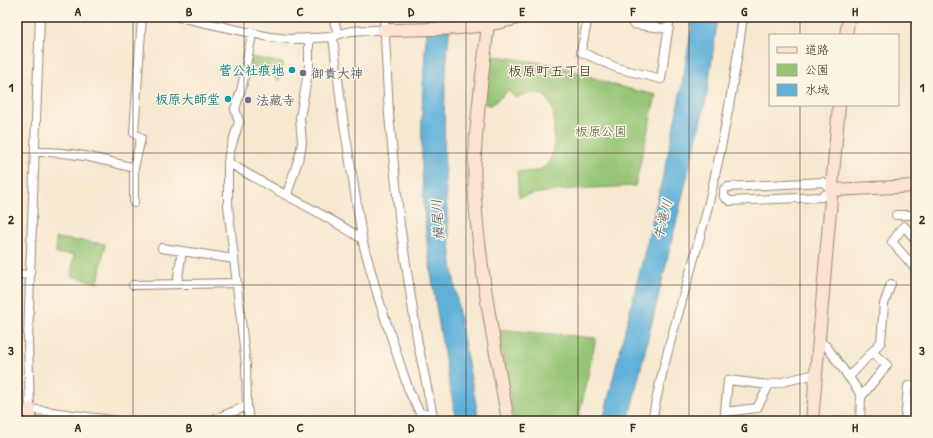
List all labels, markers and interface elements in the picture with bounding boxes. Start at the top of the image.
text: A [75,2,82,20]
text: B [186,2,193,20]
text: C [296,2,304,20]
text: D [408,2,415,20]
text: E [519,2,525,20]
text: F [630,2,637,20]
text: G [741,2,748,20]
text: H [852,2,858,20]
legend [769,34,899,106]
text: 道路 [805,41,829,58]
place label: 菅公社痕地 [219,61,284,79]
district label: 板原町五丁目 [508,61,592,80]
text: 公園 [805,61,829,78]
place label: 御貴大神 [311,64,363,82]
marker: 菅公社痕地 [287,65,297,75]
marker: 御貴大神 [298,68,308,78]
text: 1 [9,78,14,96]
text: 1 [920,78,925,96]
text: 水域 [805,81,829,98]
place label: 板原大師堂 [155,90,220,108]
place label: 法藏寺 [256,91,295,109]
marker: 板原大師堂 [223,94,233,104]
marker: 法藏寺 [243,95,253,105]
park label: 板原公園 [575,122,627,140]
water label: 牛滝川 [647,196,677,242]
water label: 槇尾川 [426,198,448,242]
text: 2 [8,210,15,228]
text: 2 [919,210,926,228]
text: 3 [8,341,14,359]
text: 3 [919,341,925,359]
text: A [75,418,82,436]
text: B [186,418,193,436]
text: C [296,418,304,436]
text: D [408,418,415,436]
text: E [519,418,525,436]
text: F [630,418,637,436]
text: G [741,418,748,436]
text: H [852,418,858,436]

